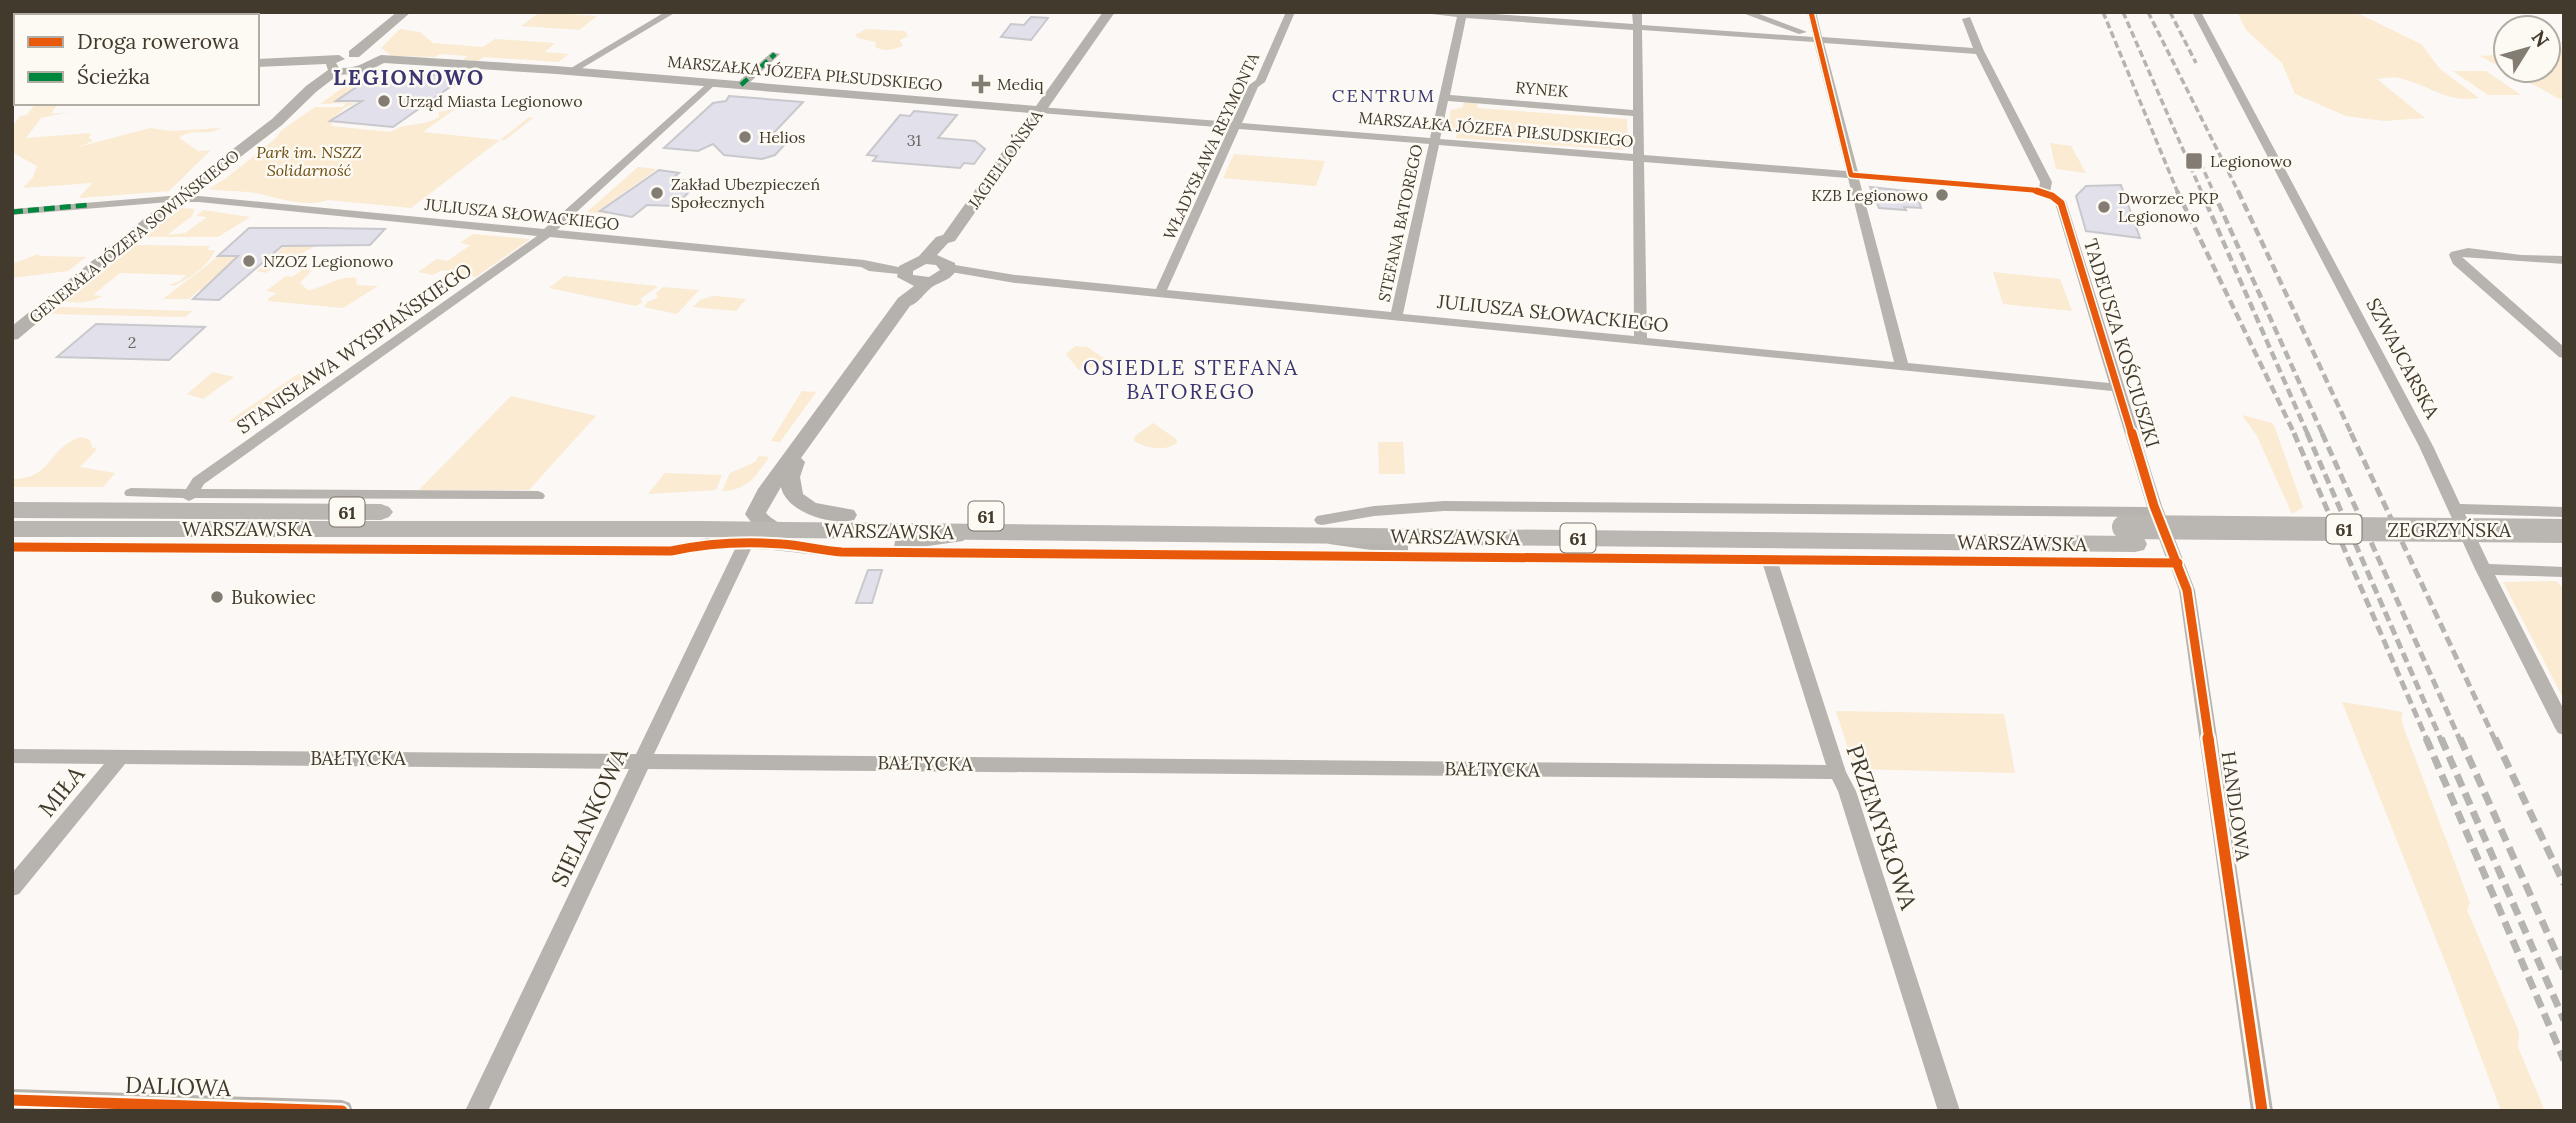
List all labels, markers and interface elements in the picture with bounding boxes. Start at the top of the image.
legend [14,14,259,105]
north arrow [2492,14,2562,84]
text: N [2527,26,2555,52]
text: Droga rowerowa [77,28,239,55]
street label: WŁADYSŁAWA REYMONTA [1159,48,1264,243]
street label: MARSZAŁKA JÓZEFA PIŁSUDSKIEGO [667,51,943,95]
text: Ścieżka [77,63,150,90]
district label: LEGIONOWO [333,64,485,91]
marker: Mediq [971,74,991,94]
place label: Mediq [997,74,1043,94]
street label: RYNEK [1515,77,1569,101]
district label: CENTRUM [1332,84,1436,107]
place label: Urząd Miasta Legionowo [398,91,583,111]
marker: Urząd Miasta Legionowo [376,93,392,109]
street label: JAGIELLOŃSKA [963,105,1047,213]
street label: MARSZAŁKA JÓZEFA PIŁSUDSKIEGO [1358,107,1634,151]
place label: Helios [759,127,805,147]
marker: Helios [737,129,753,145]
house number: 31 [907,130,922,150]
park label: Park im. NSZZ Solidarność [256,142,362,180]
street label: STEFANA BATOREGO [1374,142,1426,304]
street label: GENERAŁA JÓZEFA SOWIŃSKIEGO [25,145,243,327]
marker: Legionowo [2184,151,2204,171]
place label: Legionowo [2210,151,2292,171]
place label: Zakład Ubezpieczeń Społecznych [671,174,820,212]
marker: Zakład Ubezpieczeń Społecznych [649,185,665,201]
place label: KZB Legionowo [1811,185,1928,205]
marker: KZB Legionowo [1934,187,1950,203]
place label: Dworzec PKP Legionowo [2118,188,2219,226]
street label: JULIUSZA SŁOWACKIEGO [423,194,620,234]
marker: Dworzec PKP Legionowo [2096,199,2112,215]
street label: TADEUSZA KOŚCIUSZKI [2079,236,2165,450]
place label: NZOZ Legionowo [263,251,393,271]
marker: NZOZ Legionowo [241,253,257,269]
street label: STANISŁAWA WYSPIAŃSKIEGO [232,257,476,439]
street label: JULIUSZA SŁOWACKIEGO [1435,289,1670,337]
street label: SZWAJCARSKA [2361,294,2445,423]
house number: 2 [128,332,136,352]
district label: OSIEDLE STEFANA BATOREGO [1083,354,1299,405]
road number: 61 [330,498,364,526]
road number: 61 [968,502,1004,530]
road number: 61 [2326,514,2362,544]
street label: WARSZAWSKA [182,517,313,541]
street label: WARSZAWSKA [824,518,955,544]
street label: ZEGRZYŃSKA [2387,518,2512,542]
street label: WARSZAWSKA [1390,524,1521,550]
road number: 61 [1560,524,1596,552]
street label: WARSZAWSKA [1957,530,2088,556]
place label: Bukowiec [231,585,316,609]
marker: Bukowiec [209,589,225,605]
street label: PRZEMYSŁOWA [1840,741,1924,914]
street label: SIELANKOWA [544,742,634,891]
street label: BAŁTYCKA [310,746,407,770]
street label: BAŁTYCKA [877,750,974,776]
street label: HANDLOWA [2216,750,2256,863]
street label: BAŁTYCKA [1444,756,1541,782]
street label: MIŁA [32,759,91,822]
street label: DALIOWA [124,1070,232,1102]

